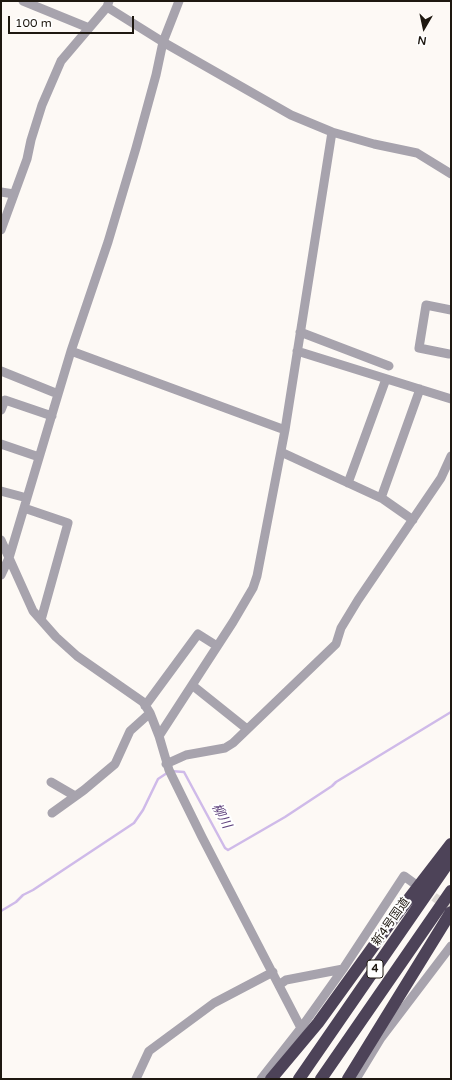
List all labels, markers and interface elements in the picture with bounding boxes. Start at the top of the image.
scale bar [10,8,136,34]
north arrow [404,8,444,48]
text: 100 m [15,16,52,30]
text: N [417,33,427,47]
water label: 柳川 [208,801,234,831]
street label: 新4号国道 [369,895,413,949]
road number: 4 [367,960,383,978]

